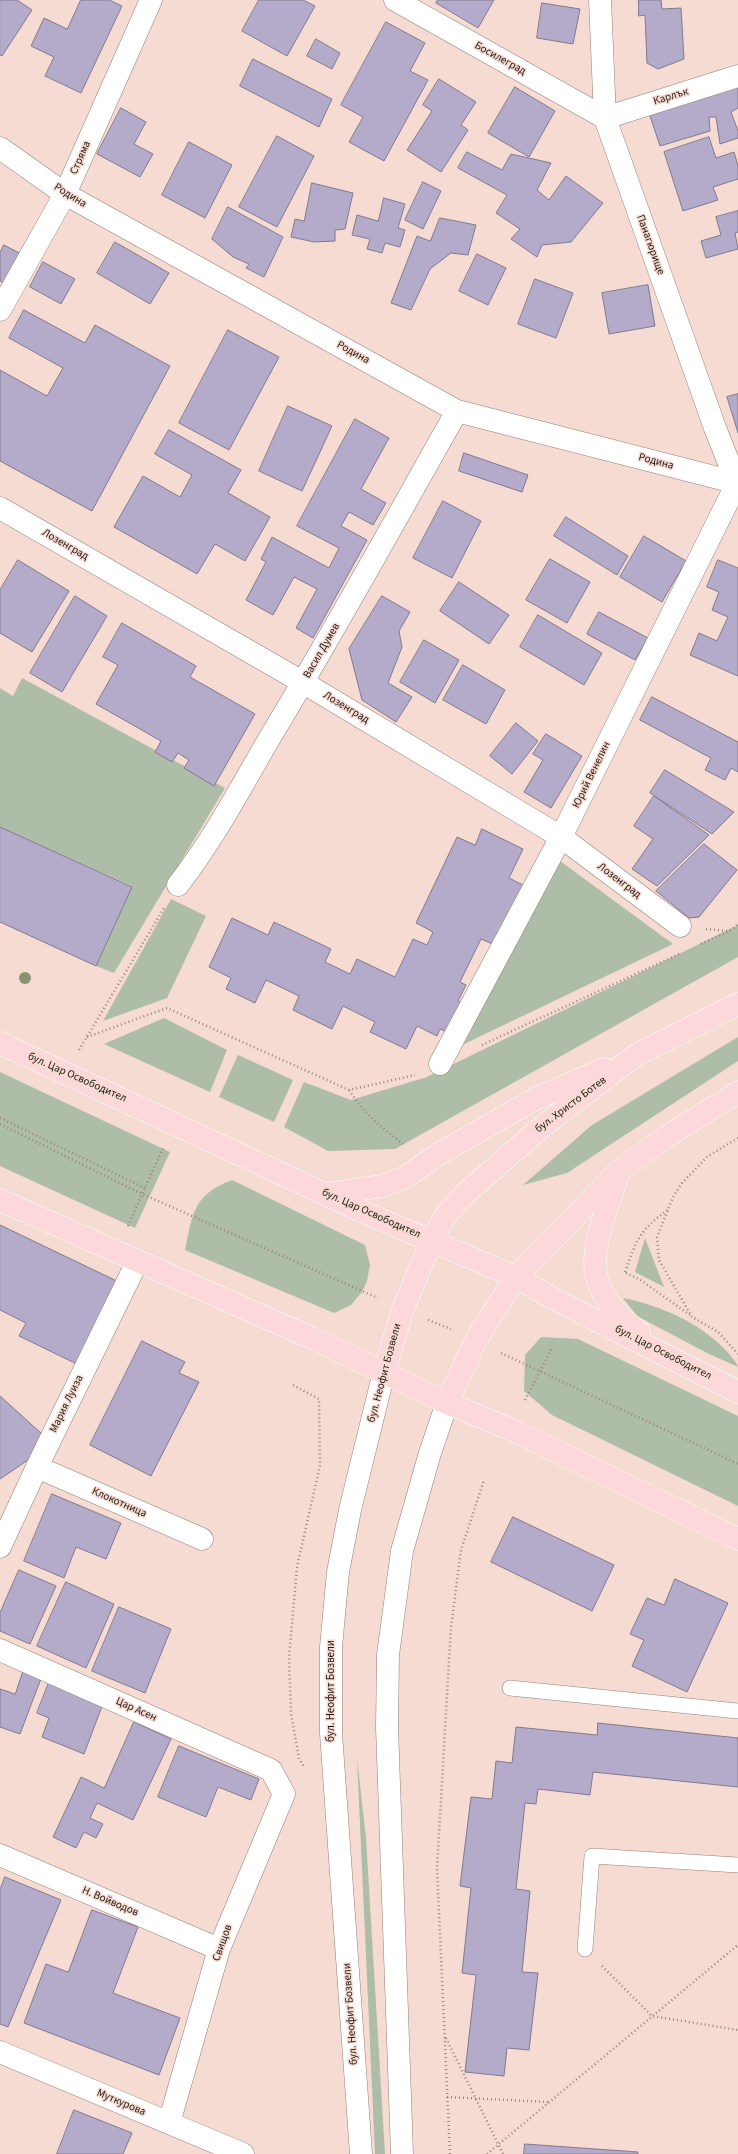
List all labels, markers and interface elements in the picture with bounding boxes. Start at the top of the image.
street label: Босилеград [472,39,528,79]
street label: Карлък [652,85,690,109]
street label: Стряма [68,139,94,177]
street label: Родина [51,181,89,211]
street label: Панагюрище [633,213,667,277]
street label: Родина [334,339,372,367]
street label: Родина [637,451,675,473]
street label: Лозенград [40,526,90,564]
street label: Васил Думев [301,621,343,681]
street label: Лозенград [321,689,371,727]
street label: Юрий Венелин [570,740,614,810]
street label: Лозенград [595,860,643,902]
street label: бул. Цар Освободител [26,1050,128,1106]
street label: бул. Христо Ботев [533,1074,609,1136]
street label: бул. Цар Освободител [320,1186,422,1242]
street label: бул. Неофит Бозвели [365,1322,405,1424]
street label: бул. Цар Освободител [612,1323,714,1383]
street label: Мария Луиза [47,1373,87,1435]
street label: Клокотница [90,1485,148,1521]
street label: бул. Неофит Бозвели [325,1640,339,1742]
street label: Цар Асен [113,1695,159,1725]
street label: Н. Войводов [80,1884,140,1920]
street label: Свищов [210,1923,236,1963]
street label: бул. Неофит Бозвели [341,1963,361,2065]
street label: Муткурова [95,2087,147,2119]

